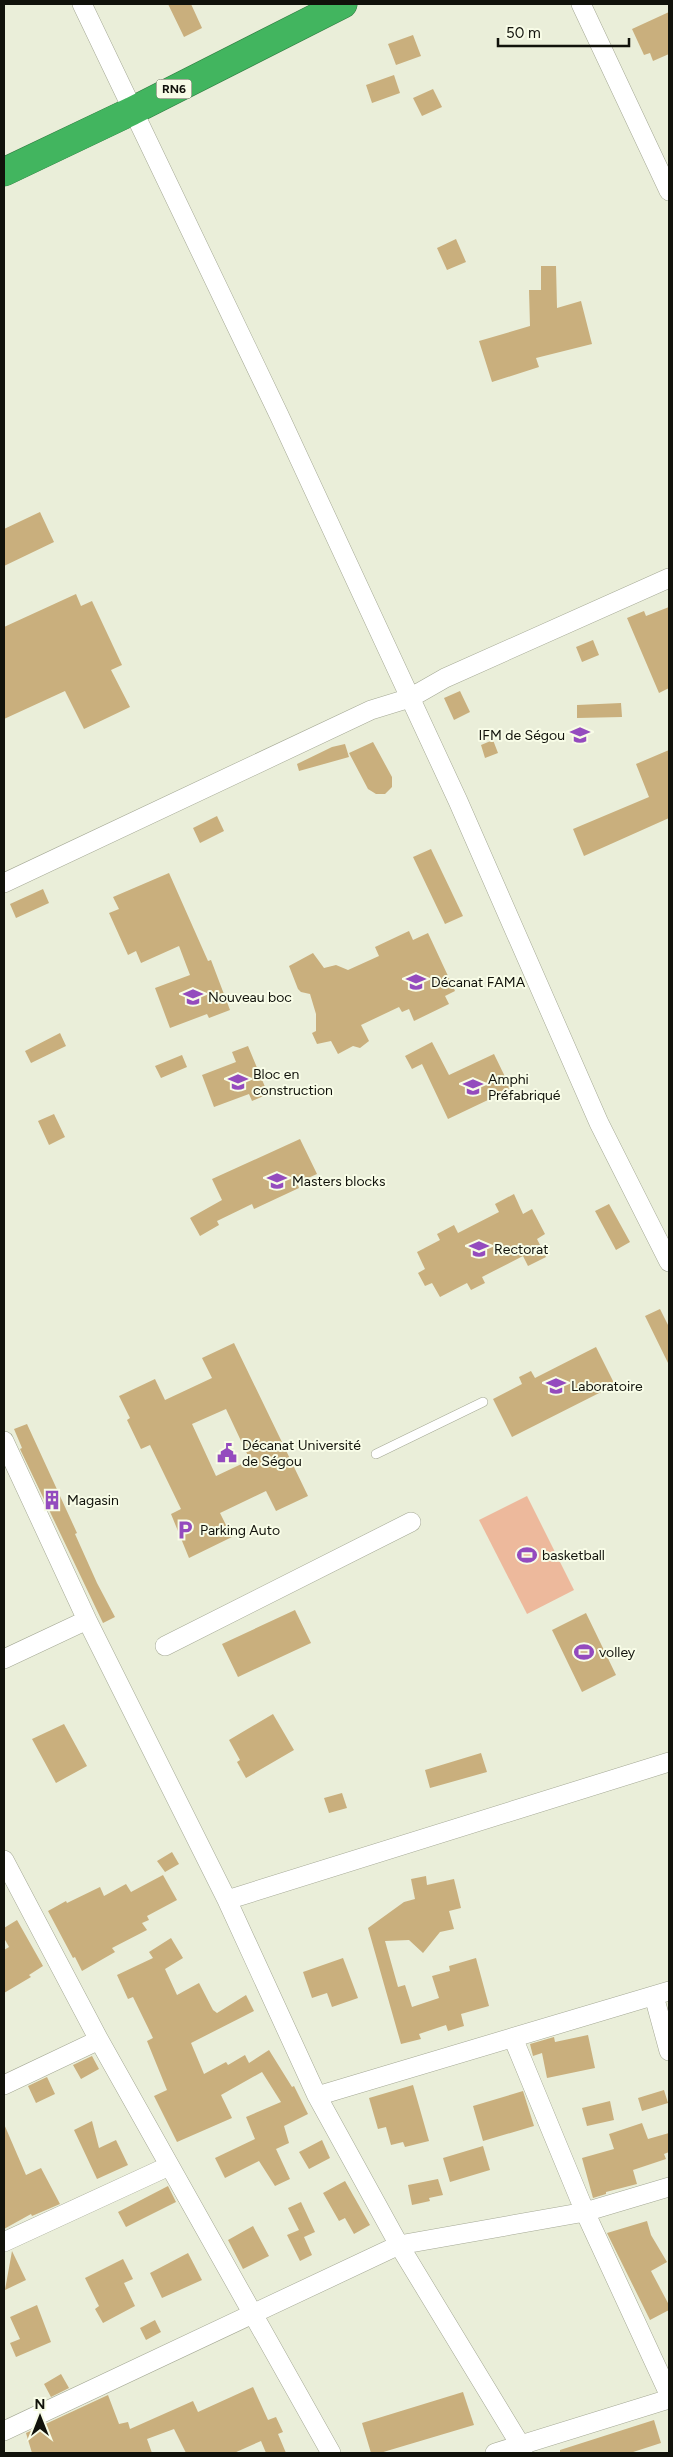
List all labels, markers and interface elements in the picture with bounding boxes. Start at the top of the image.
scale bar [498,15,629,47]
text: 50 m [506,24,541,42]
road number: RN6 [156,80,192,98]
school or university icon: IFM de Ségou [569,724,591,746]
place label: IFM de Ségou [479,727,565,744]
school or university icon: Décanat FAMA [405,971,427,993]
place label: Décanat FAMA [431,974,526,991]
school or university icon: Nouveau boc [182,986,204,1008]
place label: Nouveau boc [208,989,292,1006]
place label: Bloc en construction [253,1066,333,1099]
school or university icon: Bloc en construction [227,1071,249,1093]
place label: Amphi Préfabriqué [488,1071,561,1104]
school or university icon: Amphi Préfabriqué [462,1076,484,1098]
school or university icon: Masters blocks [266,1170,288,1192]
place label: Masters blocks [292,1173,385,1190]
school or university icon: Rectorat [468,1238,490,1260]
place label: Rectorat [494,1241,549,1258]
school or university icon: Laboratoire [545,1375,567,1397]
place label: Laboratoire [571,1378,643,1395]
place label: Décanat Université de Ségou [242,1437,361,1470]
public building icon: Décanat Université de Ségou [216,1442,238,1464]
building icon: Magasin [41,1489,63,1511]
place label: Magasin [67,1492,119,1509]
parking icon: Parking Auto [174,1519,196,1541]
place label: Parking Auto [200,1522,280,1539]
sports icon: basketball [516,1544,538,1566]
place label: basketball [542,1547,605,1564]
sports icon: volley [573,1641,595,1663]
place label: volley [599,1644,636,1661]
north arrow [15,2392,65,2442]
text: N [35,2396,45,2413]

